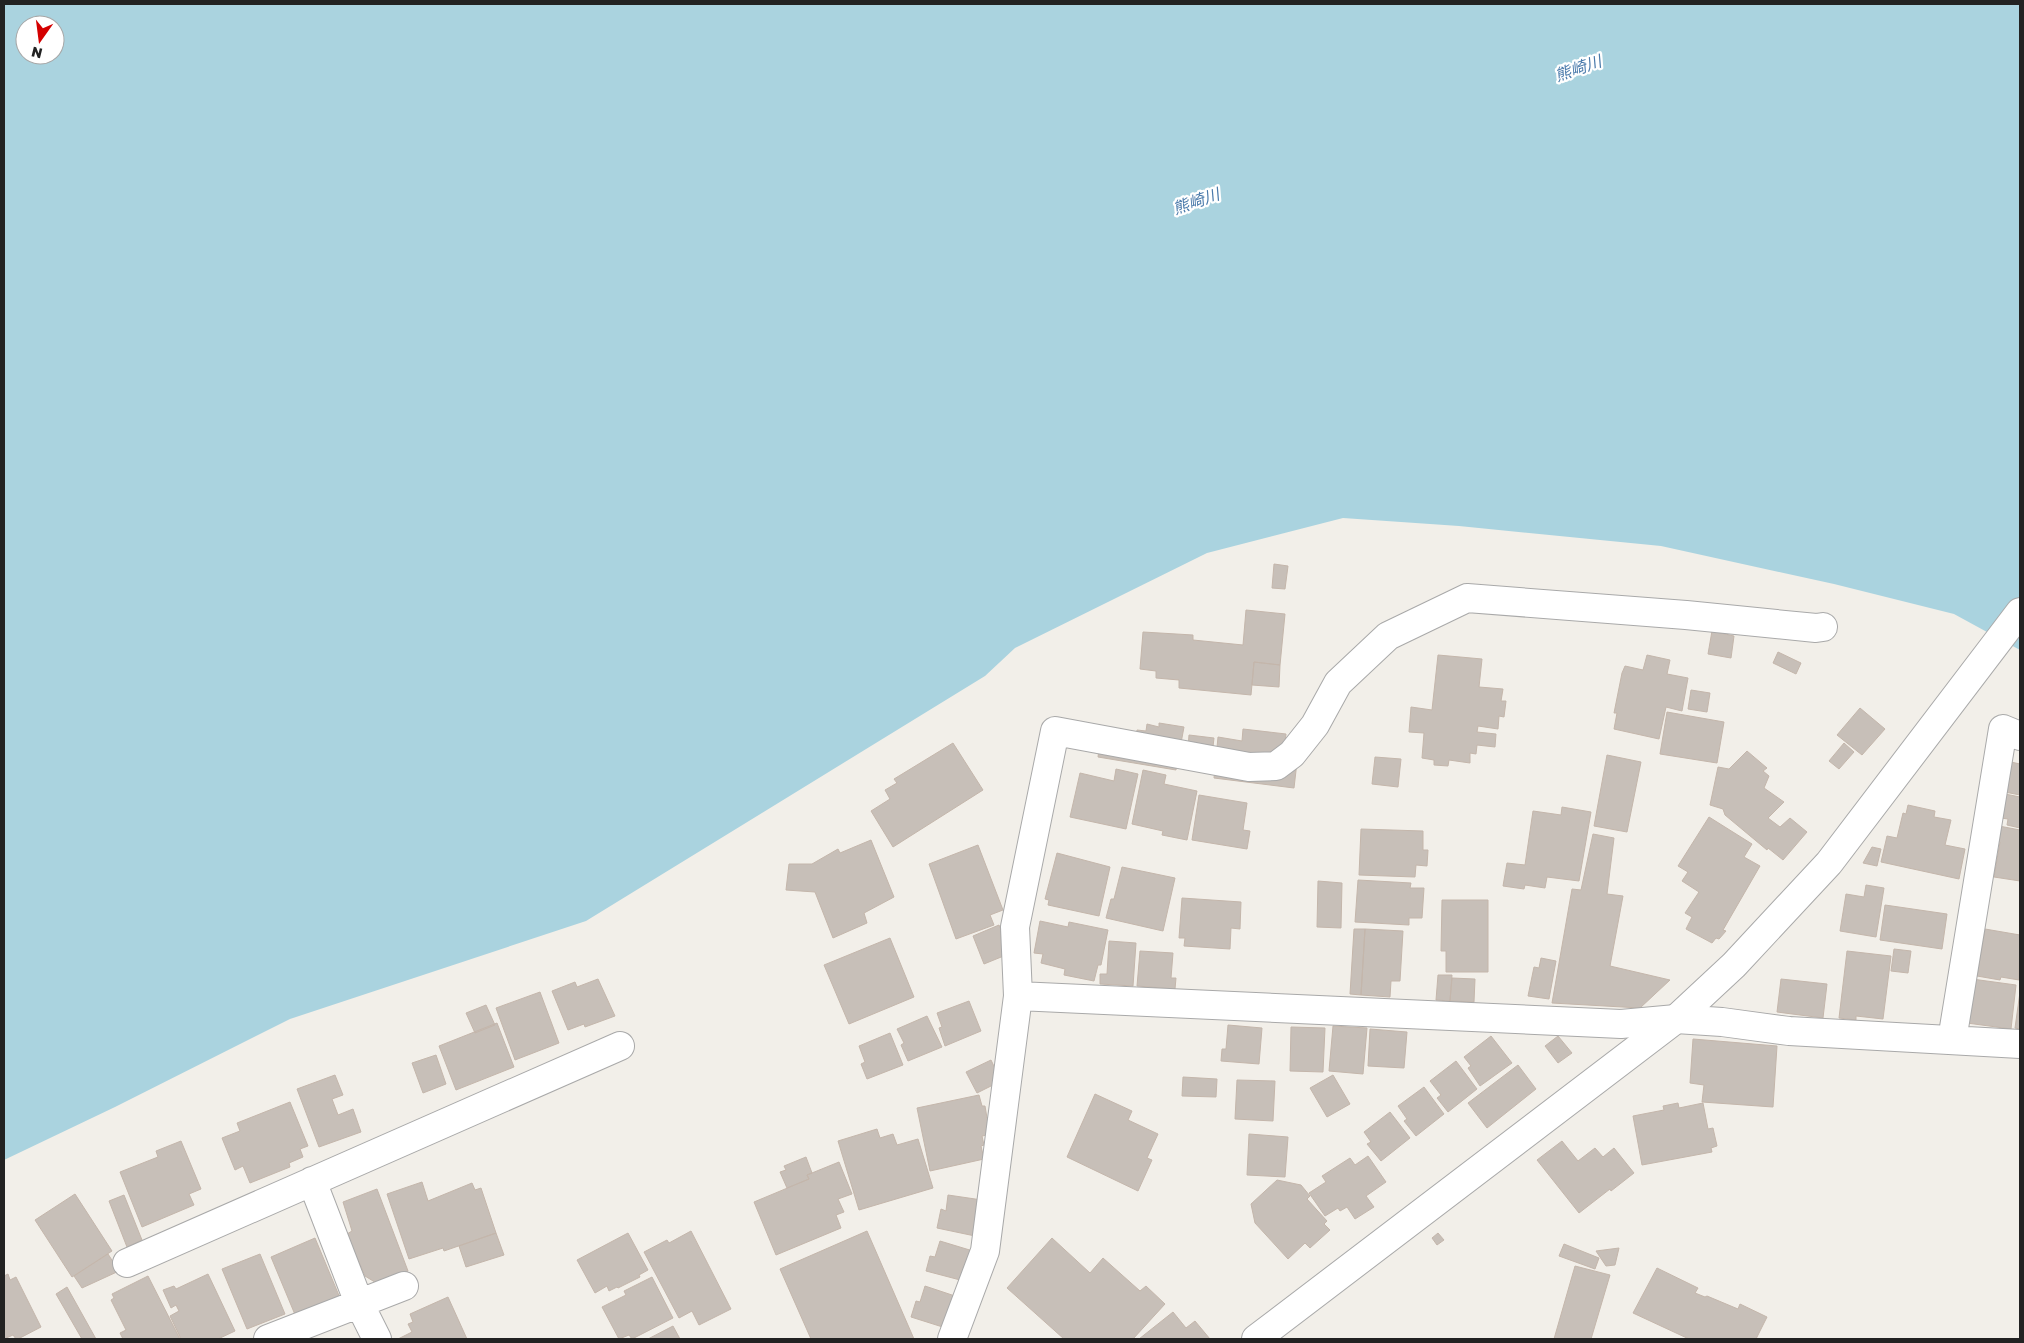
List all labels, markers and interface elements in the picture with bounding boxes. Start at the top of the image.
north arrow [15,15,65,65]
text: N [30,44,44,63]
water label: 熊崎川 [1552,50,1606,85]
water label: 熊崎川 [1170,183,1224,218]

